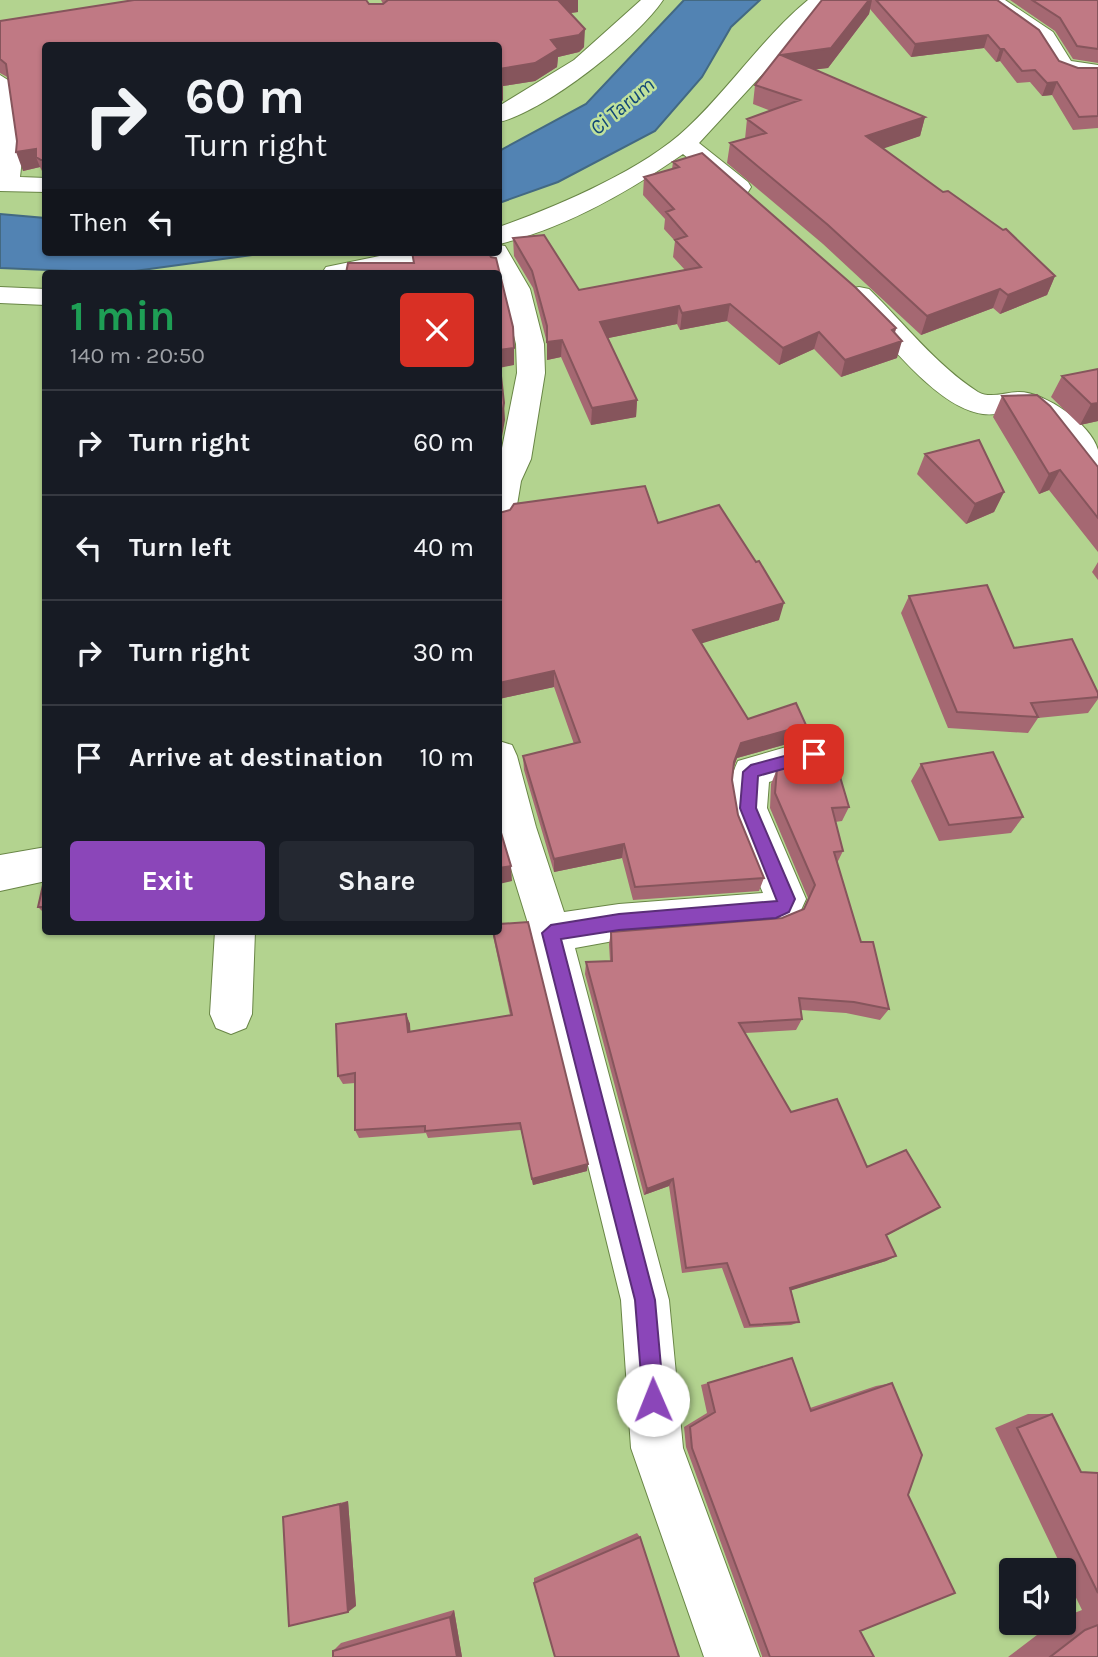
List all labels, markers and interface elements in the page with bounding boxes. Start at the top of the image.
text: 60 m [185,68,305,125]
icon: right [70,70,161,161]
water label: Ci Tarum [585,72,659,140]
text: Turn right [185,127,327,164]
icon: left [142,203,180,241]
text: Then [70,207,128,238]
text: 1 min [70,291,175,341]
button: close [400,293,474,367]
text: 140 m · 20:50 [70,342,205,369]
icon: right [70,424,108,462]
text: Turn right [129,427,250,458]
text: 60 m [413,427,474,458]
icon: left [70,529,108,567]
text: Turn left [129,532,231,563]
text: 40 m [414,532,474,563]
icon: right [70,634,108,672]
text: Turn right [129,637,250,668]
text: 30 m [413,637,474,668]
pin [784,724,844,784]
icon: arrive [795,735,833,773]
icon: arrive [70,739,108,777]
text: Arrive at destination [129,742,383,773]
text: 10 m [419,742,474,773]
button: Exit [70,841,265,921]
button: Share [279,841,474,921]
position arrow [616,1363,690,1437]
map controls [999,1558,1076,1635]
button: sound [999,1558,1076,1635]

